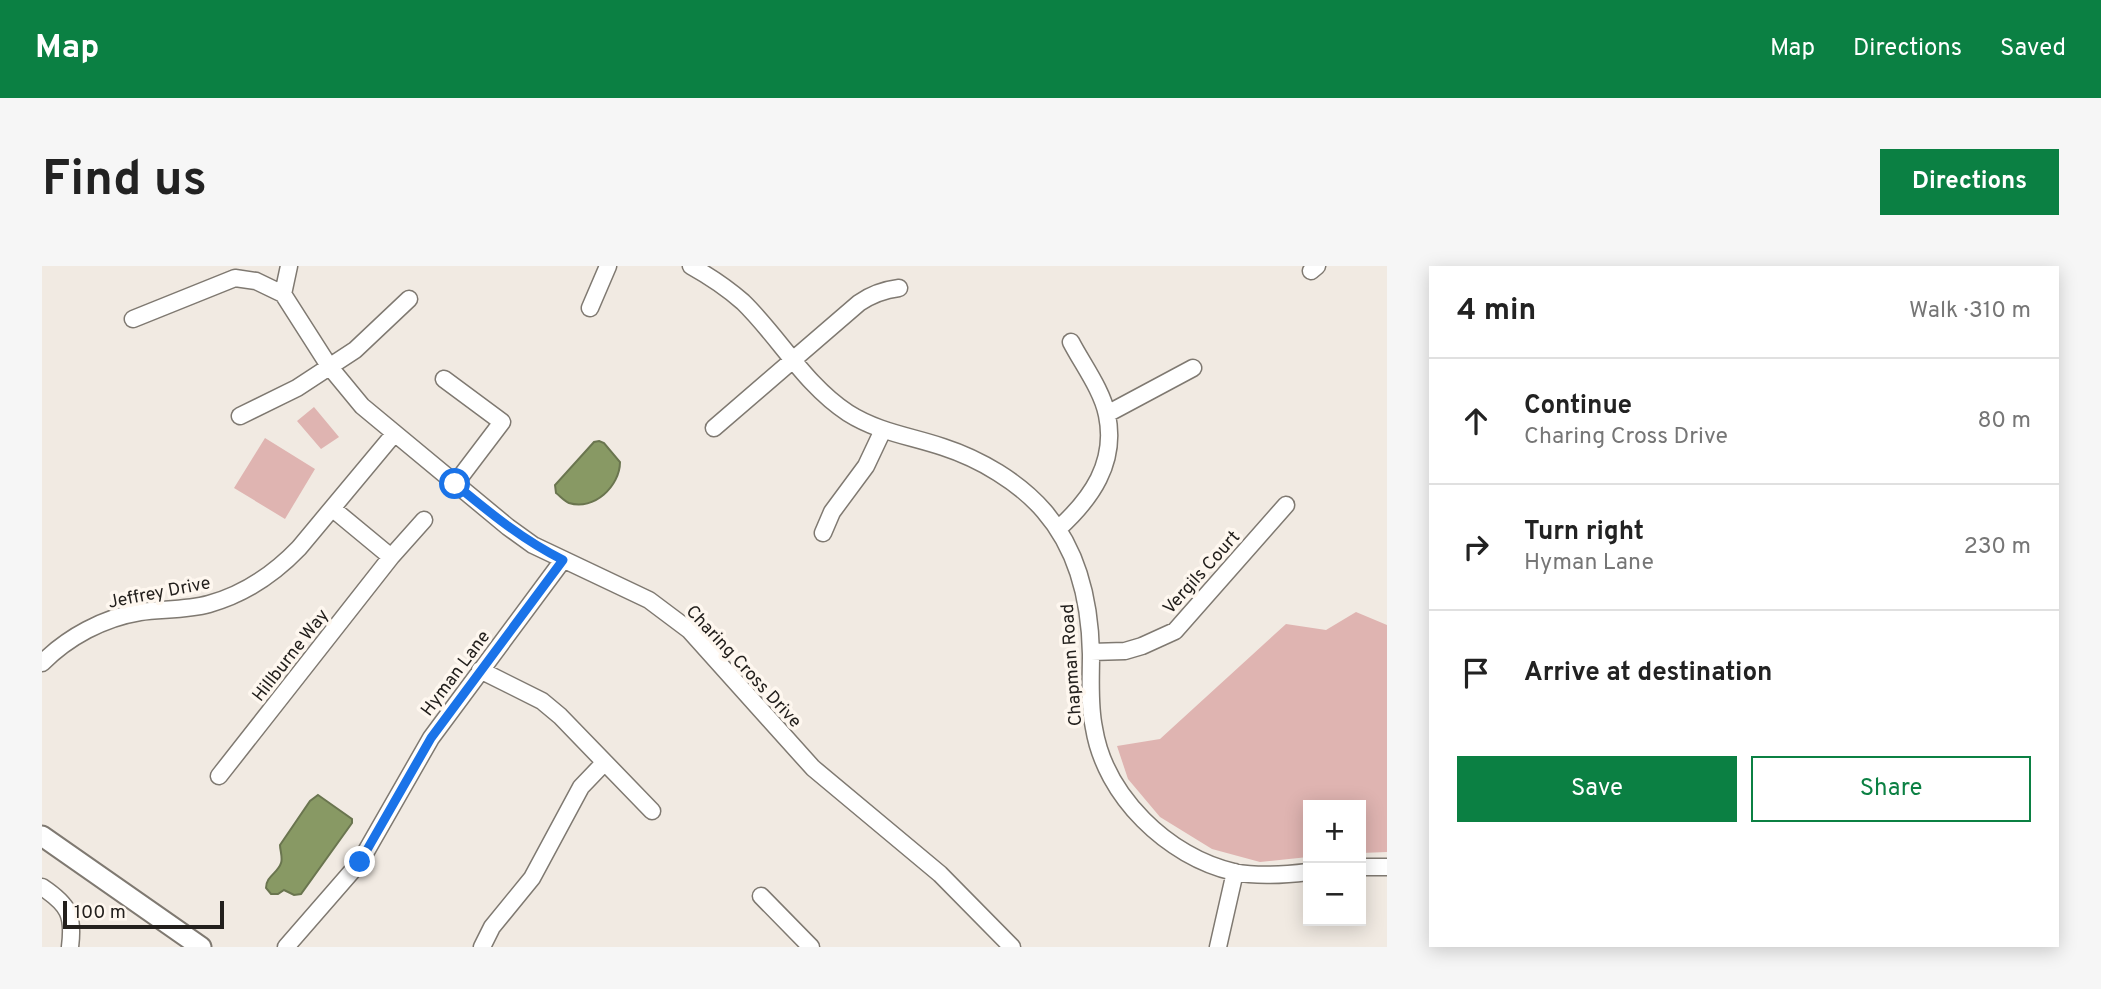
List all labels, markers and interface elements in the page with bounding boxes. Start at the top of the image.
text: Map [35,28,99,70]
text: Map [1770,34,1815,64]
text: Directions [1853,34,1962,64]
text: Saved [2000,34,2066,64]
button: Directions [1880,149,2059,215]
text: Find us [42,151,207,213]
text: 4 min [1457,293,1536,330]
text: Walk · 310 m [1909,297,2031,326]
text: Continue [1524,390,1632,423]
icon: ahead [1457,402,1495,440]
text: 80 m [1978,407,2031,436]
text: Charing Cross Drive [1524,423,1728,452]
route start [439,468,470,499]
text: Turn right [1524,516,1644,549]
street label: Vergils Court [1159,526,1246,620]
icon: right [1457,528,1495,566]
text: 230 m [1964,533,2031,562]
text: Hyman Lane [1524,549,1654,578]
street label: Jeffrey Drive [106,572,212,615]
street label: Charing Cross Drive [680,601,806,733]
street label: Chapman Road [1057,603,1088,727]
street label: Hillburne Way [248,605,335,707]
street label: Hyman Lane [416,626,496,721]
icon: arrive [1457,654,1495,692]
text: Arrive at destination [1524,657,1772,690]
button: Save [1457,756,1737,822]
button: Share [1751,756,2031,822]
map controls [1303,800,1366,926]
button: + [1303,800,1366,863]
route end [344,846,375,877]
button: − [1303,863,1366,926]
scale bar [63,898,224,930]
text: 100 m [74,901,126,925]

